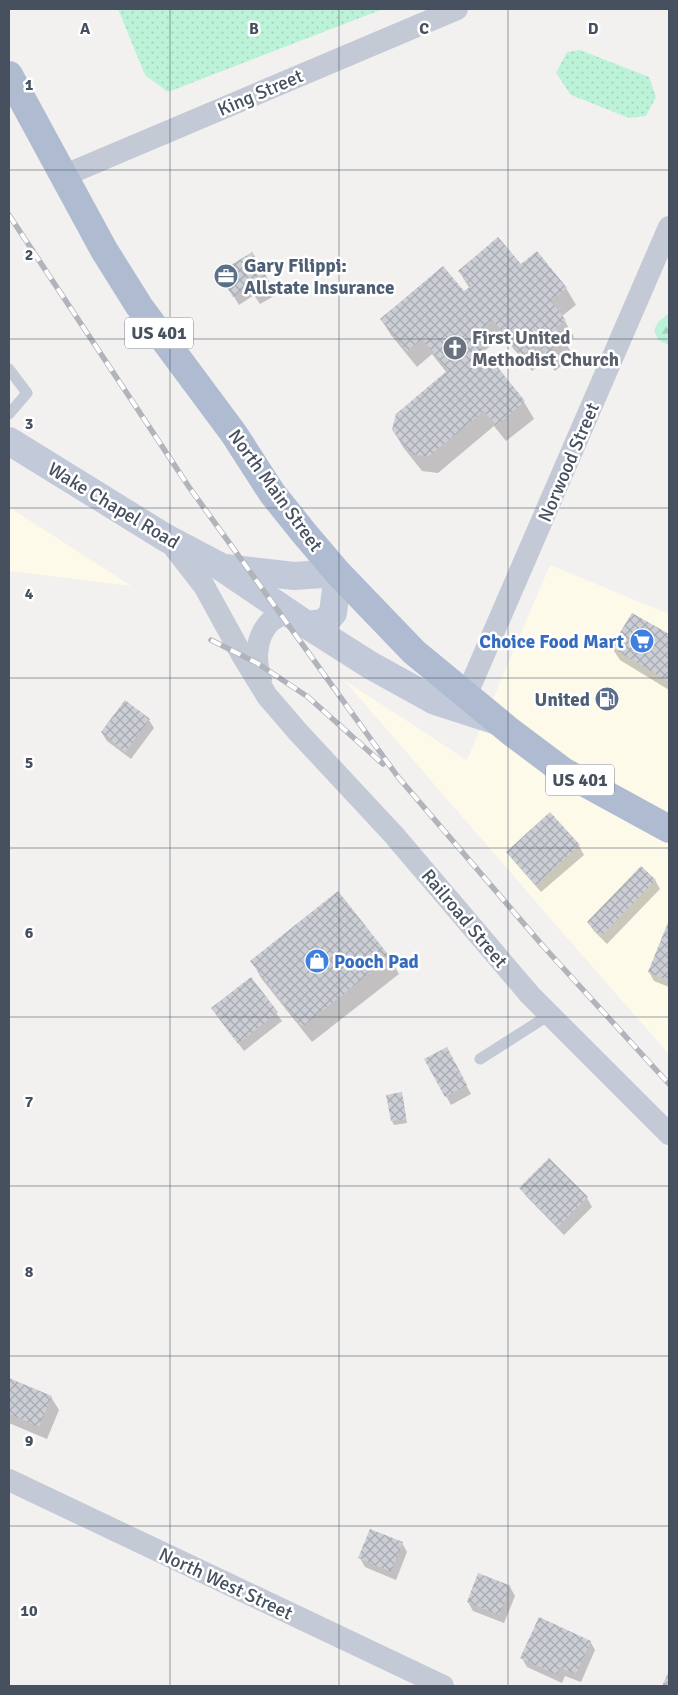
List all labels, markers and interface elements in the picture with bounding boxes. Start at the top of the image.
text: A [80,19,91,39]
text: B [249,19,259,39]
text: C [419,19,429,39]
text: D [588,19,599,39]
street label: King Street [214,64,307,122]
text: 1 [25,75,34,95]
text: 2 [25,245,33,265]
place label: Gary Filippi: Allstate Insurance [244,254,394,300]
office icon: Gary Filippi: Allstate Insurance [213,263,239,289]
road number: US 401 [125,317,193,348]
place label: First United Methodist Church [472,326,619,372]
church icon: First United Methodist Church [442,335,468,361]
street label: Norwood Street [533,399,605,526]
text: 3 [25,414,33,434]
street label: North Main Street [223,425,328,557]
street label: Wake Chapel Road [43,457,184,555]
text: 4 [25,584,34,604]
supermarket icon: Choice Food Mart [629,628,655,654]
place label: Choice Food Mart [479,630,624,654]
fuel station icon: United [594,686,620,712]
place label: United [535,688,590,712]
text: 5 [25,753,33,773]
road number: US 401 [546,764,614,796]
street label: Railroad Street [416,864,513,973]
text: 6 [25,923,34,943]
shop icon: Pooch Pad [304,948,330,974]
place label: Pooch Pad [334,950,419,974]
text: 7 [25,1092,34,1112]
text: 8 [25,1262,34,1282]
text: 9 [25,1431,34,1451]
street label: North West Street [155,1542,297,1626]
text: 10 [20,1601,38,1621]

